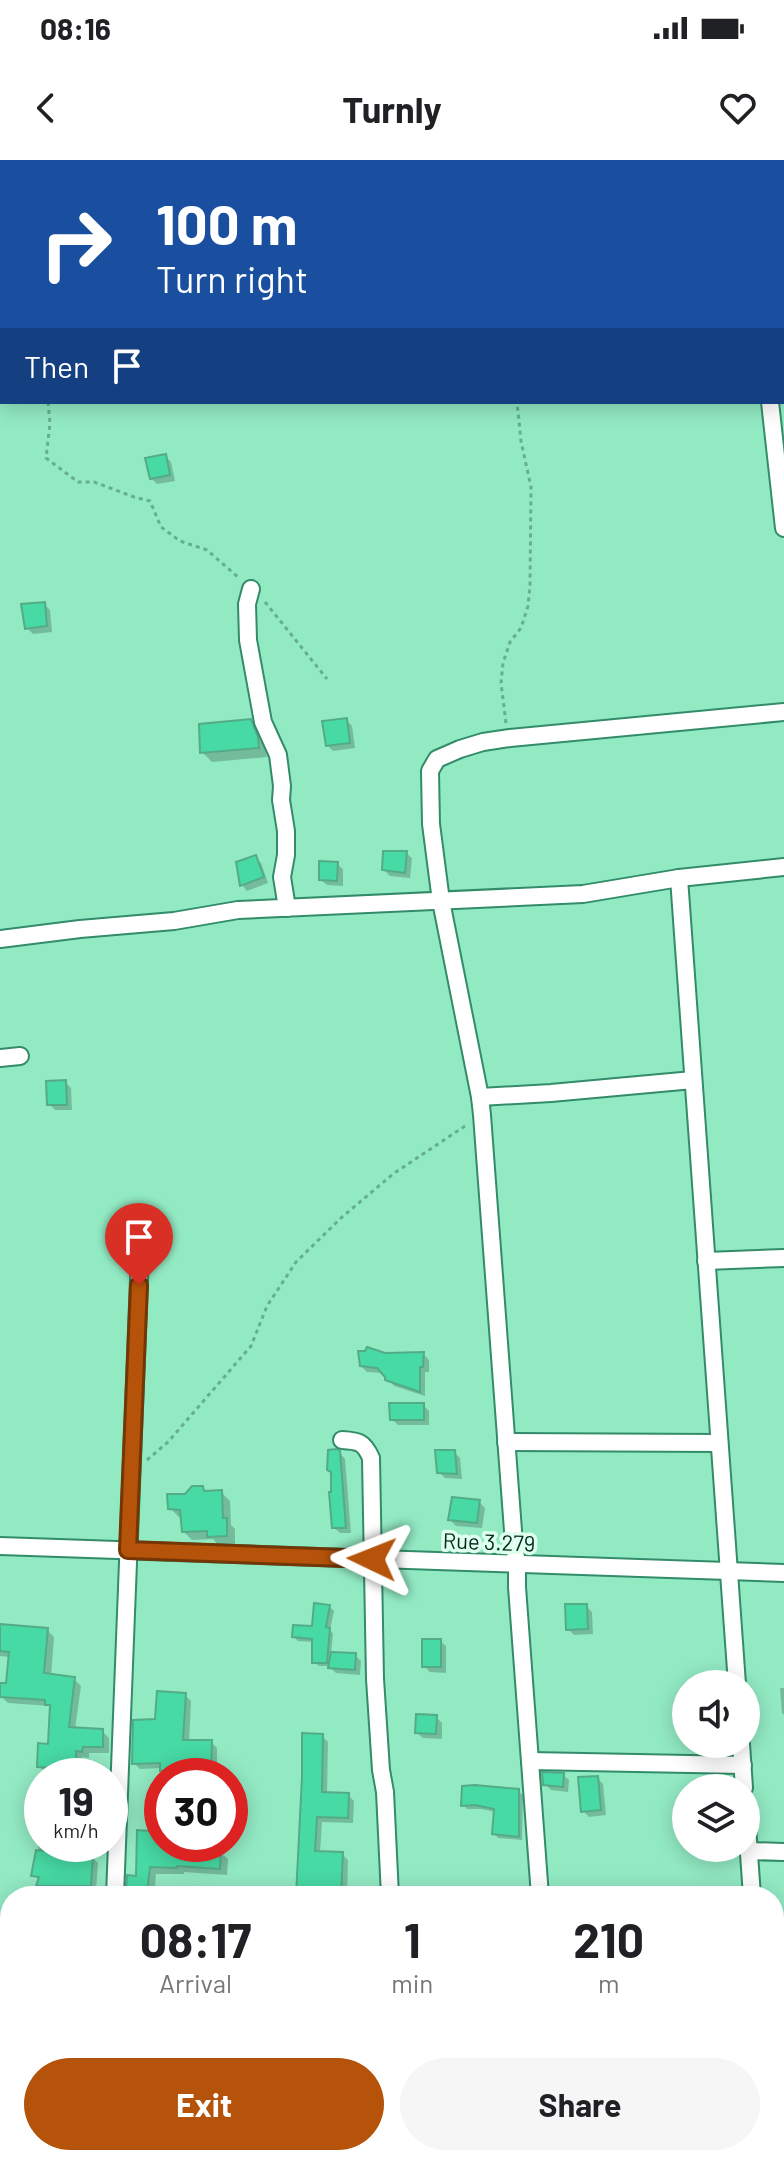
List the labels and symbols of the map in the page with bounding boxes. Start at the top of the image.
pin [105,1203,173,1285]
position arrow [330,1517,414,1601]
street label: Rue 3.279 [442,1526,536,1556]
speed limit sign: 30 [144,1758,248,1862]

